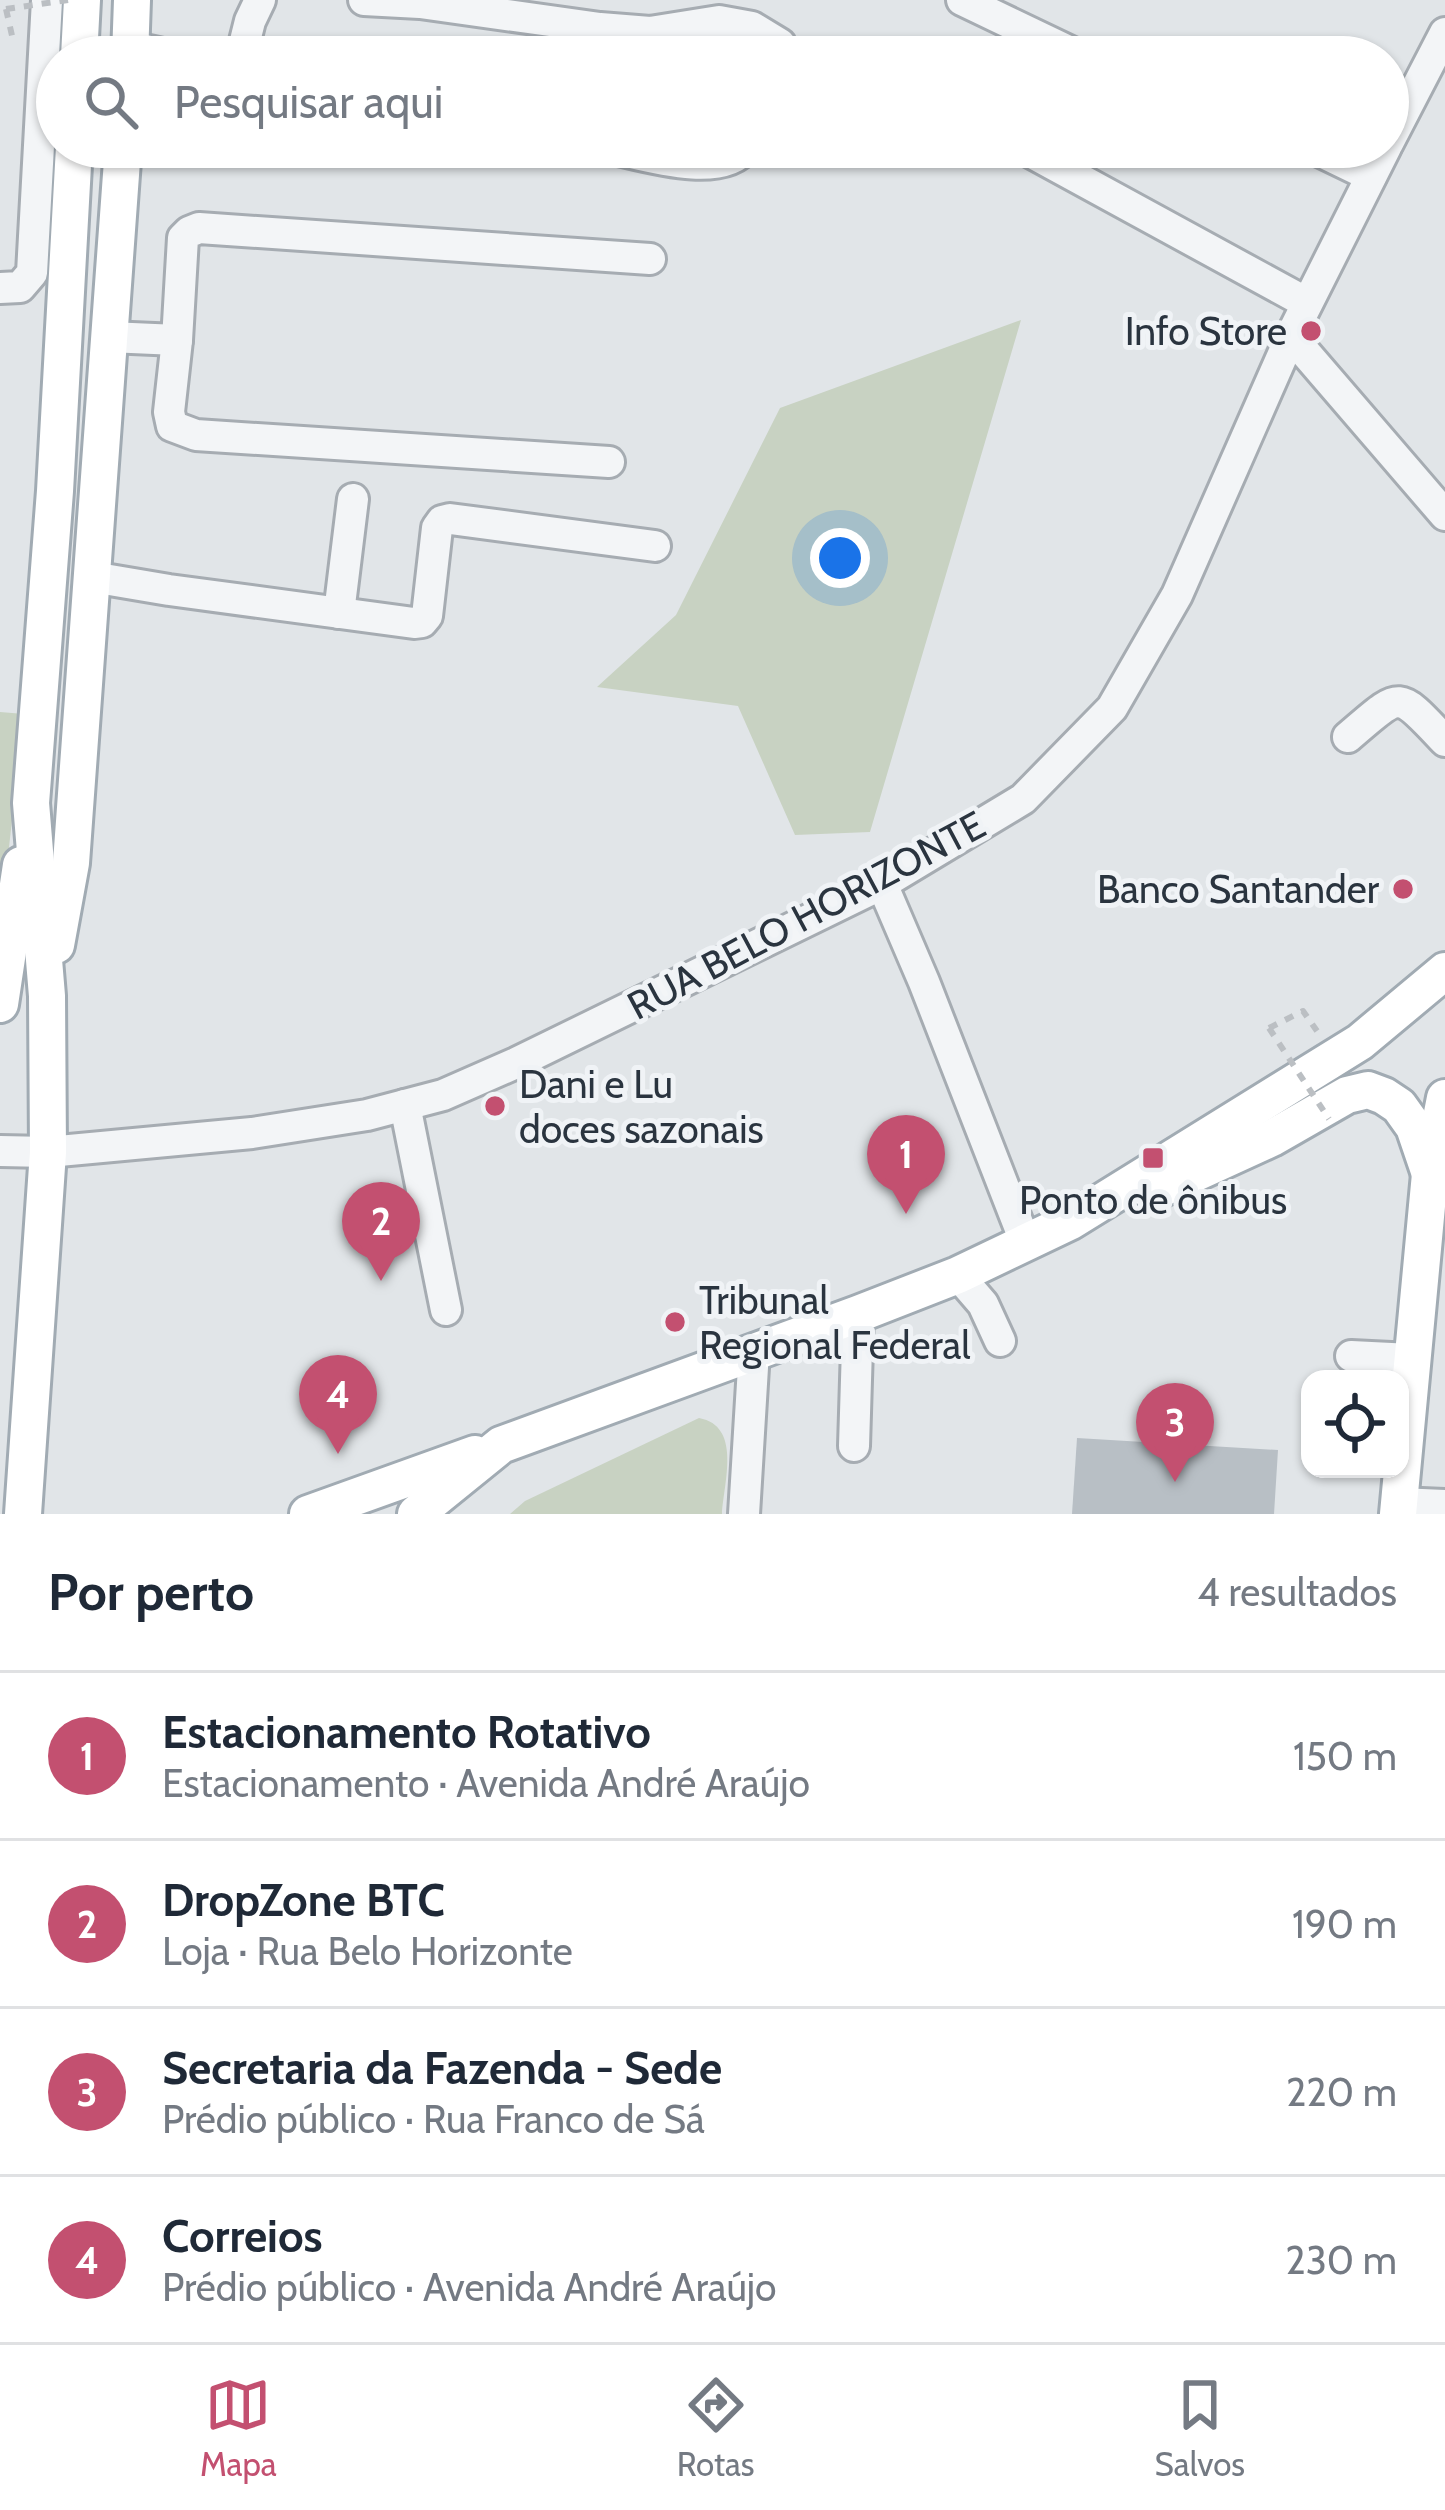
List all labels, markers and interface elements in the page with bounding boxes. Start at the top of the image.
search box [36,36,1409,168]
icon: search [78,69,144,135]
text: Pesquisar aqui [174,75,443,129]
place label: Info Store [1125,307,1287,355]
marker: Info Store [1298,318,1324,344]
your location [810,528,870,588]
street label: RUA BELO HORIZONTE [619,800,993,1030]
place label: Banco Santander [1097,865,1380,913]
marker: Banco Santander [1390,876,1416,902]
place label: Dani e Lu doces sazonais [519,1060,764,1153]
marker: Dani e Lu doces sazonais [482,1093,508,1119]
pin: 1 [867,1115,945,1214]
marker: Ponto de ônibus [1140,1145,1166,1171]
place label: Ponto de ônibus [1019,1176,1287,1224]
pin: 2 [342,1182,420,1281]
place label: Tribunal Regional Federal [699,1276,970,1369]
marker: Tribunal Regional Federal [662,1309,688,1335]
pin: 4 [299,1355,377,1454]
map controls [1301,1370,1409,1478]
button: locate [1301,1370,1409,1478]
pin: 3 [1136,1383,1214,1482]
text: Por perto [48,1561,254,1623]
text: 4 resultados [1197,1568,1397,1616]
text: Estacionamento Rotativo [162,1705,651,1759]
text: 1 [80,1732,94,1780]
text: 150 m [1293,1732,1397,1780]
text: Estacionamento · Avenida André Araújo [162,1759,810,1807]
text: DropZone BTC [162,1873,445,1927]
text: 2 [77,1900,97,1948]
text: 190 m [1292,1900,1397,1948]
text: Loja · Rua Belo Horizonte [162,1927,573,1975]
text: Secretaria da Fazenda - Sede [162,2041,722,2095]
text: 3 [76,2068,98,2116]
text: 220 m [1286,2068,1397,2116]
text: Prédio público · Rua Franco de Sá [162,2095,705,2143]
text: Correios [162,2209,323,2263]
text: 4 [75,2236,99,2284]
text: 230 m [1285,2236,1397,2284]
text: Prédio público · Avenida André Araújo [162,2263,777,2311]
tab: Mapa [200,2372,277,2484]
tab: Rotas [677,2372,755,2484]
tab: Salvos [1155,2372,1245,2484]

